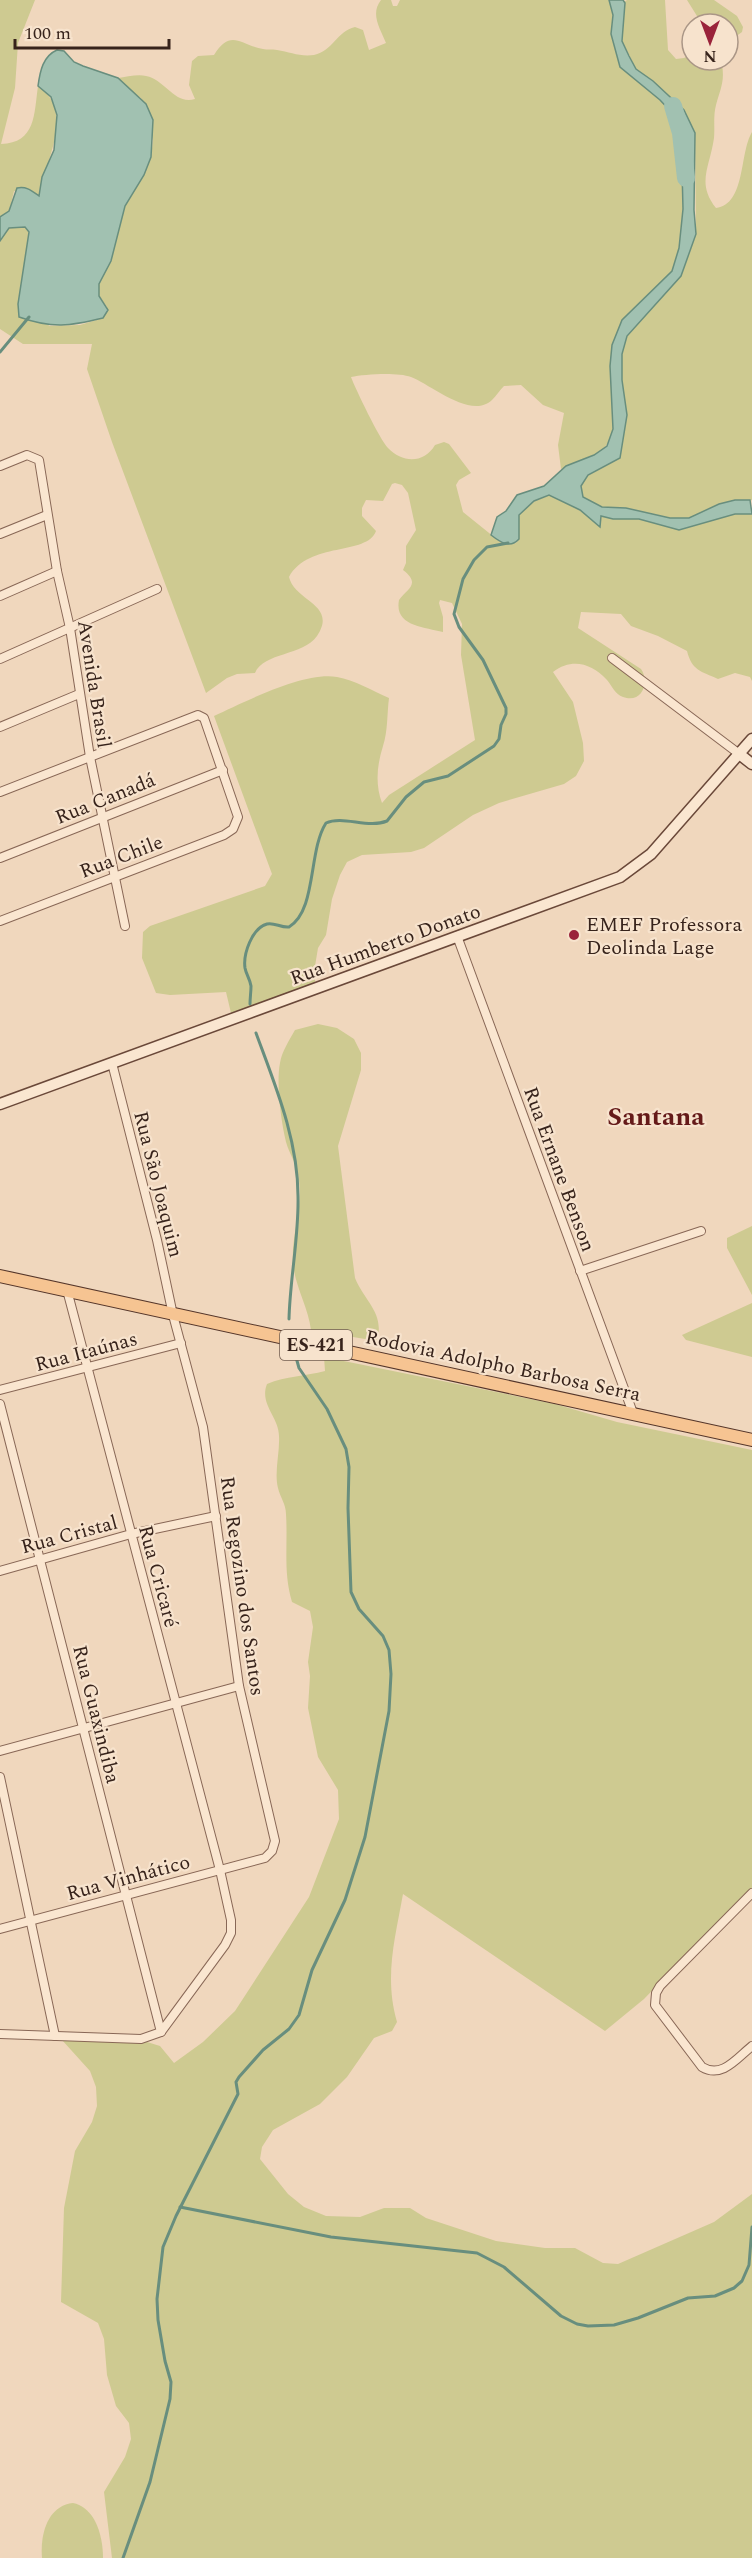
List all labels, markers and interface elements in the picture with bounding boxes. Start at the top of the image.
scale bar [15,12,170,50]
north arrow [680,12,740,72]
text: 100 m [24,20,71,47]
text: N [703,44,717,68]
street label: Avenida Brasil [69,618,119,750]
street label: Rua Canadá [51,765,160,833]
street label: Rua Chile [75,827,167,887]
street label: Rua Humberto Donato [286,896,485,993]
place label: EMEF Professora Deolinda Lage [586,910,742,963]
marker: EMEF Professora Deolinda Lage [567,928,581,942]
street label: Rua Ernane Benson [515,1083,603,1256]
district label: Santana [607,1097,705,1137]
street label: Rua São Joaquim [125,1108,191,1261]
street label: Rodovia Adolpho Barbosa Serra [362,1322,644,1410]
street label: Rua Itaúnas [32,1324,141,1380]
road number: ES-421 [280,1330,352,1360]
street label: Rua Regozino dos Santos [212,1474,272,1698]
street label: Rua Cristal [18,1508,121,1562]
street label: Rua Cricaré [130,1522,186,1631]
street label: Rua Guaxindiba [64,1642,128,1787]
street label: Rua Vinhático [63,1847,193,1909]

